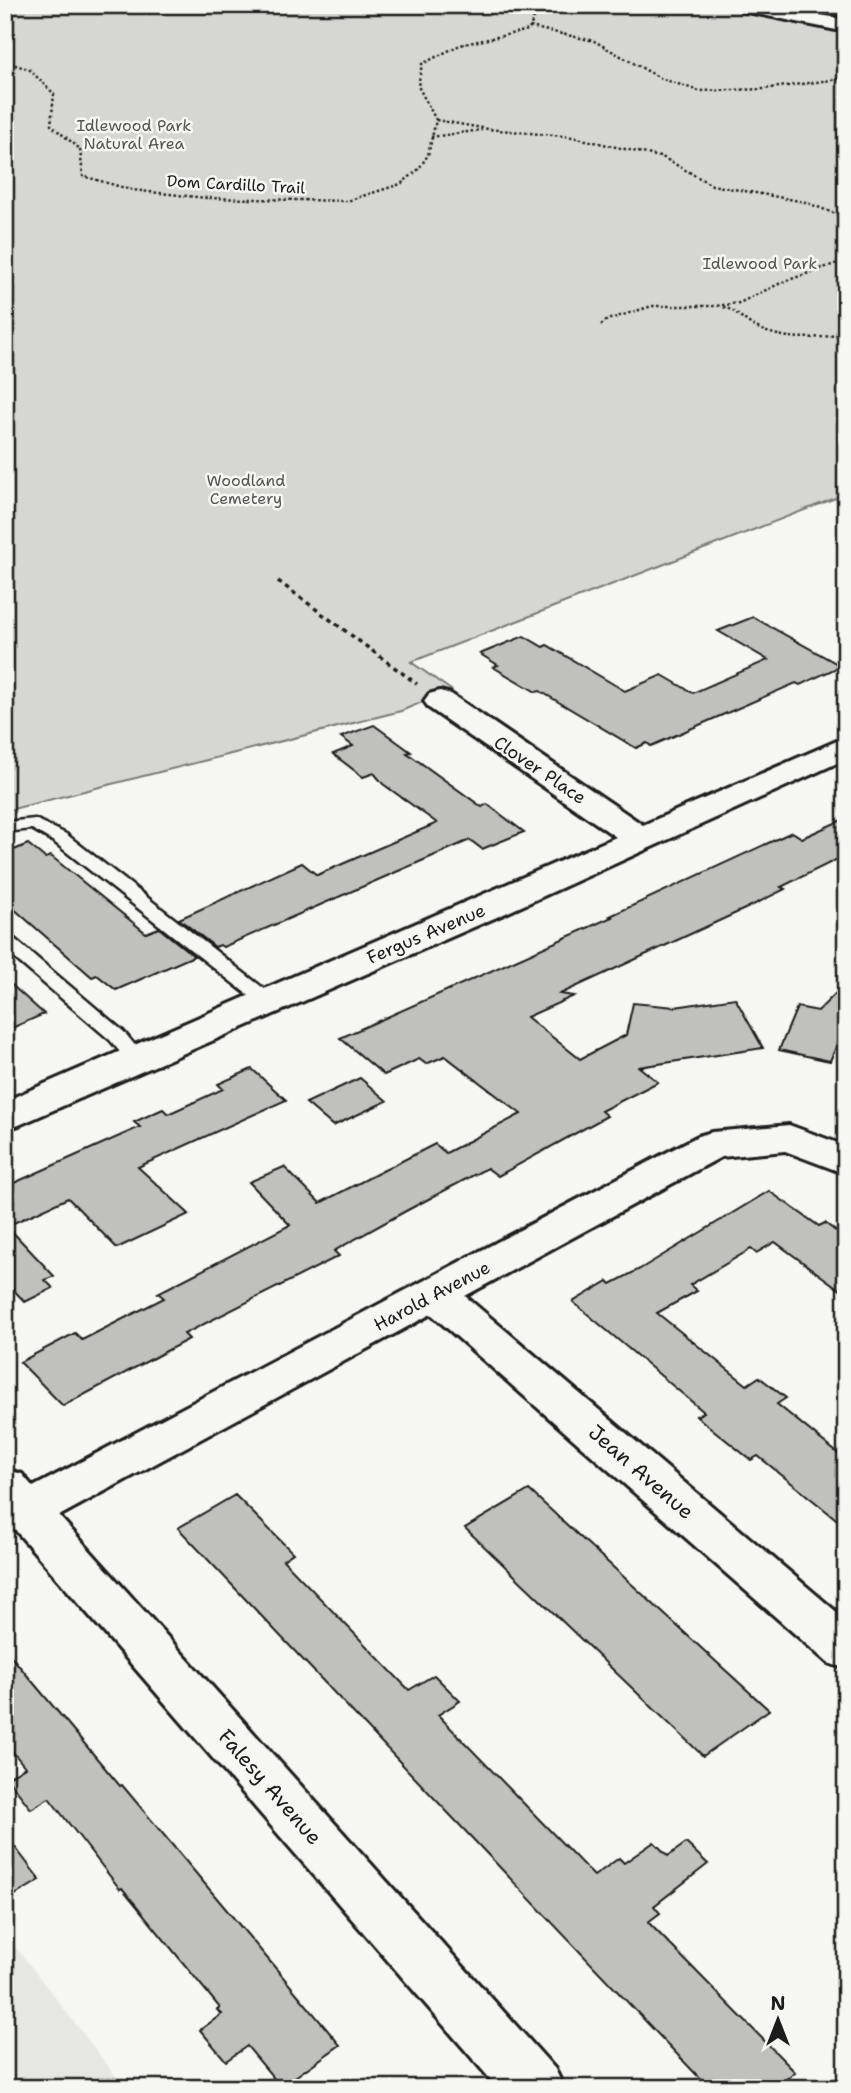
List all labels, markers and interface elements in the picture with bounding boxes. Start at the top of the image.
park label: Idlewood Park Natural Area [77,115,191,154]
street label: Dom Cardillo Trail [166,170,306,199]
park label: Idlewood Park [703,253,817,274]
park label: Woodland Cemetery [207,470,285,509]
street label: Clover Place [489,730,591,810]
street label: Fergus Avenue [363,898,489,970]
street label: Harold Avenue [370,1255,494,1337]
street label: Jean Avenue [582,1418,700,1526]
street label: Falesy Avenue [212,1723,328,1851]
north arrow [742,1984,812,2054]
text: N [770,1991,786,2016]

